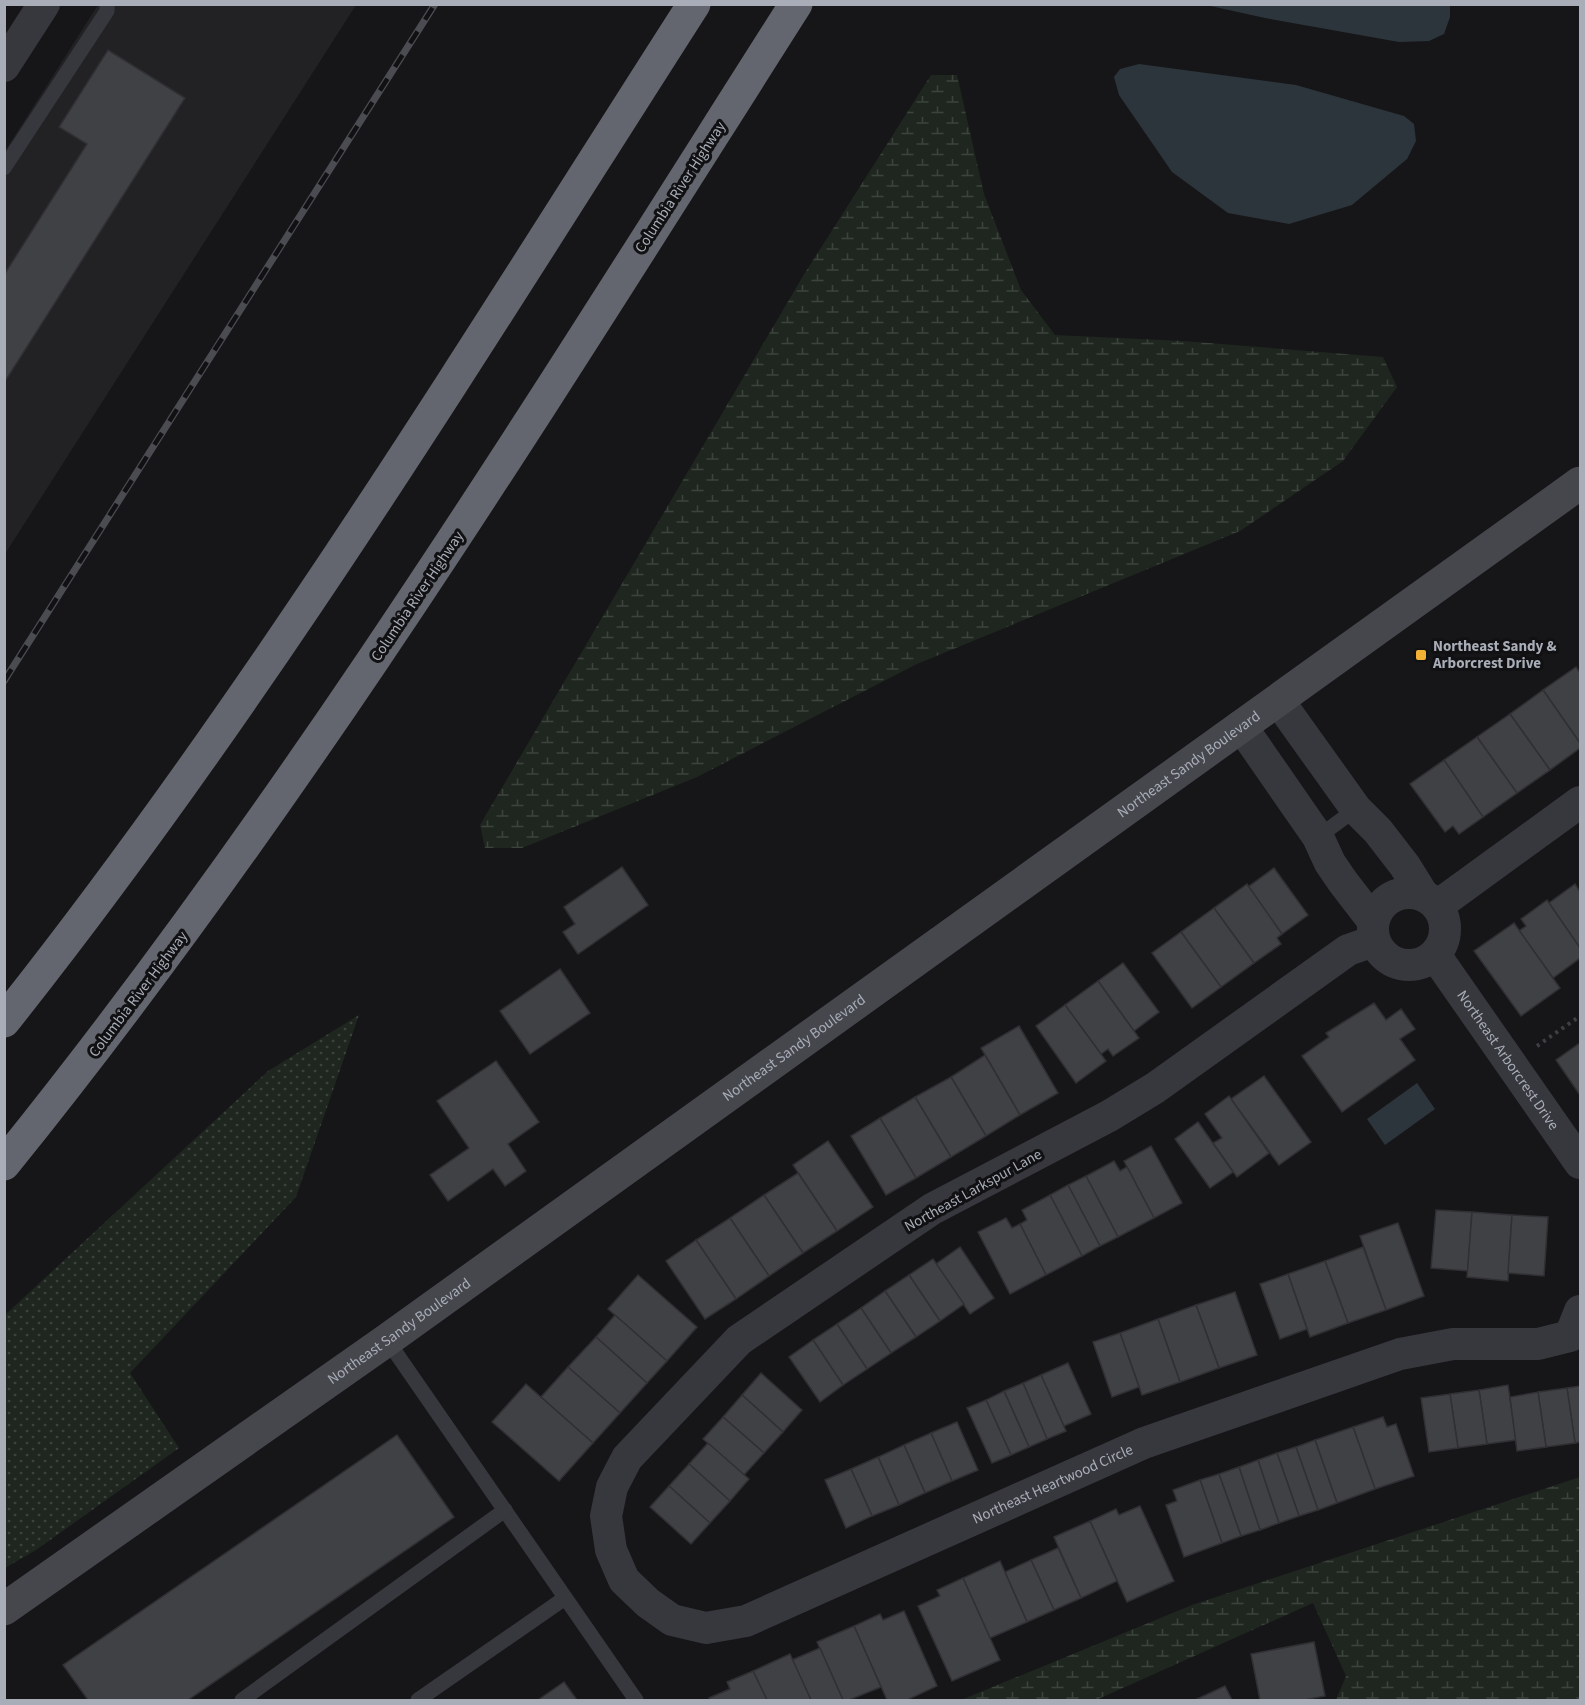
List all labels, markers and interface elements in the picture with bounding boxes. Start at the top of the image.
street label: Columbia River Highway [630,117,731,257]
street label: Columbia River Highway [366,527,469,666]
place label: Northeast Sandy & Arborcrest Drive [1432,636,1556,674]
marker: Northeast Sandy & Arborcrest Drive [1414,648,1428,662]
street label: Northeast Sandy Boulevard [1113,706,1265,823]
street label: Columbia River Highway [84,927,193,1062]
street label: Northeast Arborcrest Drive [1452,986,1564,1134]
street label: Northeast Sandy Boulevard [718,990,870,1107]
street label: Northeast Larkspur Lane [901,1144,1046,1237]
street label: Northeast Sandy Boulevard [323,1273,475,1390]
street label: Northeast Heartwood Circle [969,1439,1137,1529]

